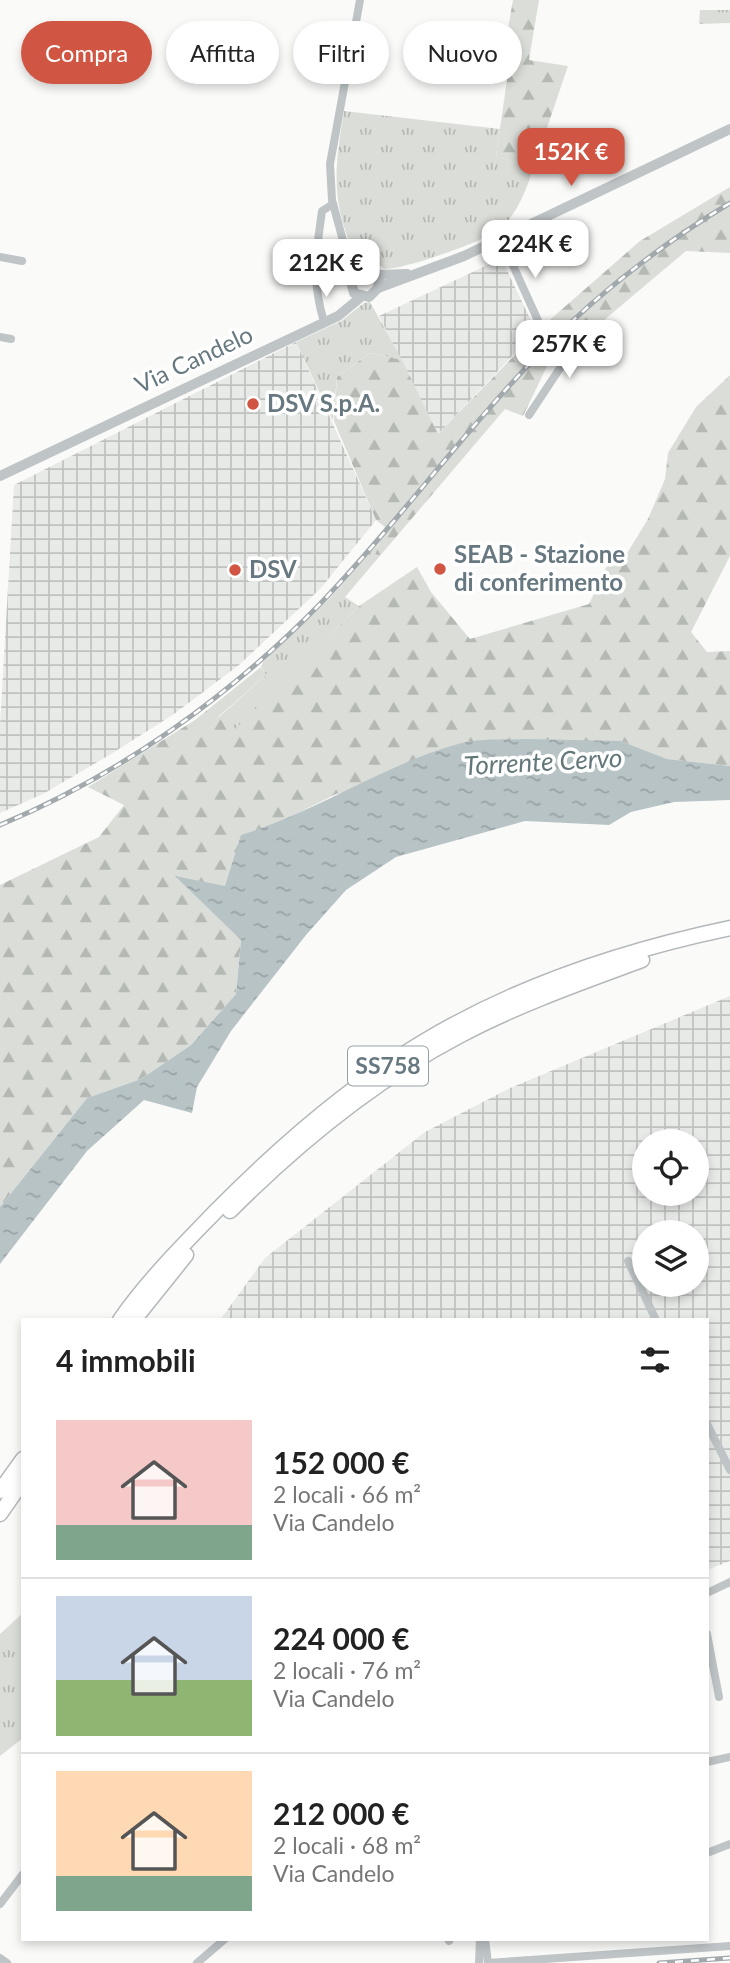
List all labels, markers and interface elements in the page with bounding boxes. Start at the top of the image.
chip: Compra [21,21,152,84]
chip: Affitta [166,21,279,84]
chip: Filtri [293,21,389,84]
chip: Nuovo [403,21,522,84]
pin: 152K € [514,128,628,188]
text: 152K € [534,137,608,165]
pin: 224K € [478,220,592,280]
text: 224K € [498,229,572,257]
pin: 212K € [269,240,383,299]
text: 212K € [289,248,363,276]
street label: Via Candelo [130,319,257,399]
pin: 257K € [512,320,626,380]
text: 257K € [532,329,606,357]
place label: DSV S.p.A. [267,388,380,417]
marker: DSV S.p.A. [245,396,261,412]
place label: SEAB - Stazione di conferimento [454,539,625,596]
place label: DSV [249,554,297,583]
marker: SEAB - Stazione di conferimento [432,561,448,577]
marker: DSV [227,562,243,578]
water label: Torrente Cervo [463,741,623,781]
road number: SS758 [348,1046,428,1086]
map controls [632,1129,709,1297]
button: locate [632,1129,709,1206]
button: layers [632,1220,709,1297]
icon: filters [636,1341,674,1379]
text: 4 immobili [56,1342,196,1378]
text: 152 000 € [273,1444,409,1480]
icon: home [112,1448,196,1532]
text: 2 locali · 66 m² [273,1480,421,1508]
text: Via Candelo [273,1508,395,1536]
text: 224 000 € [273,1620,409,1656]
icon: home [112,1624,196,1708]
text: 2 locali · 76 m² [273,1656,421,1684]
text: Via Candelo [273,1684,395,1712]
text: 212 000 € [273,1795,409,1831]
icon: home [112,1799,196,1883]
text: 2 locali · 68 m² [273,1831,421,1859]
text: Via Candelo [273,1859,395,1887]

